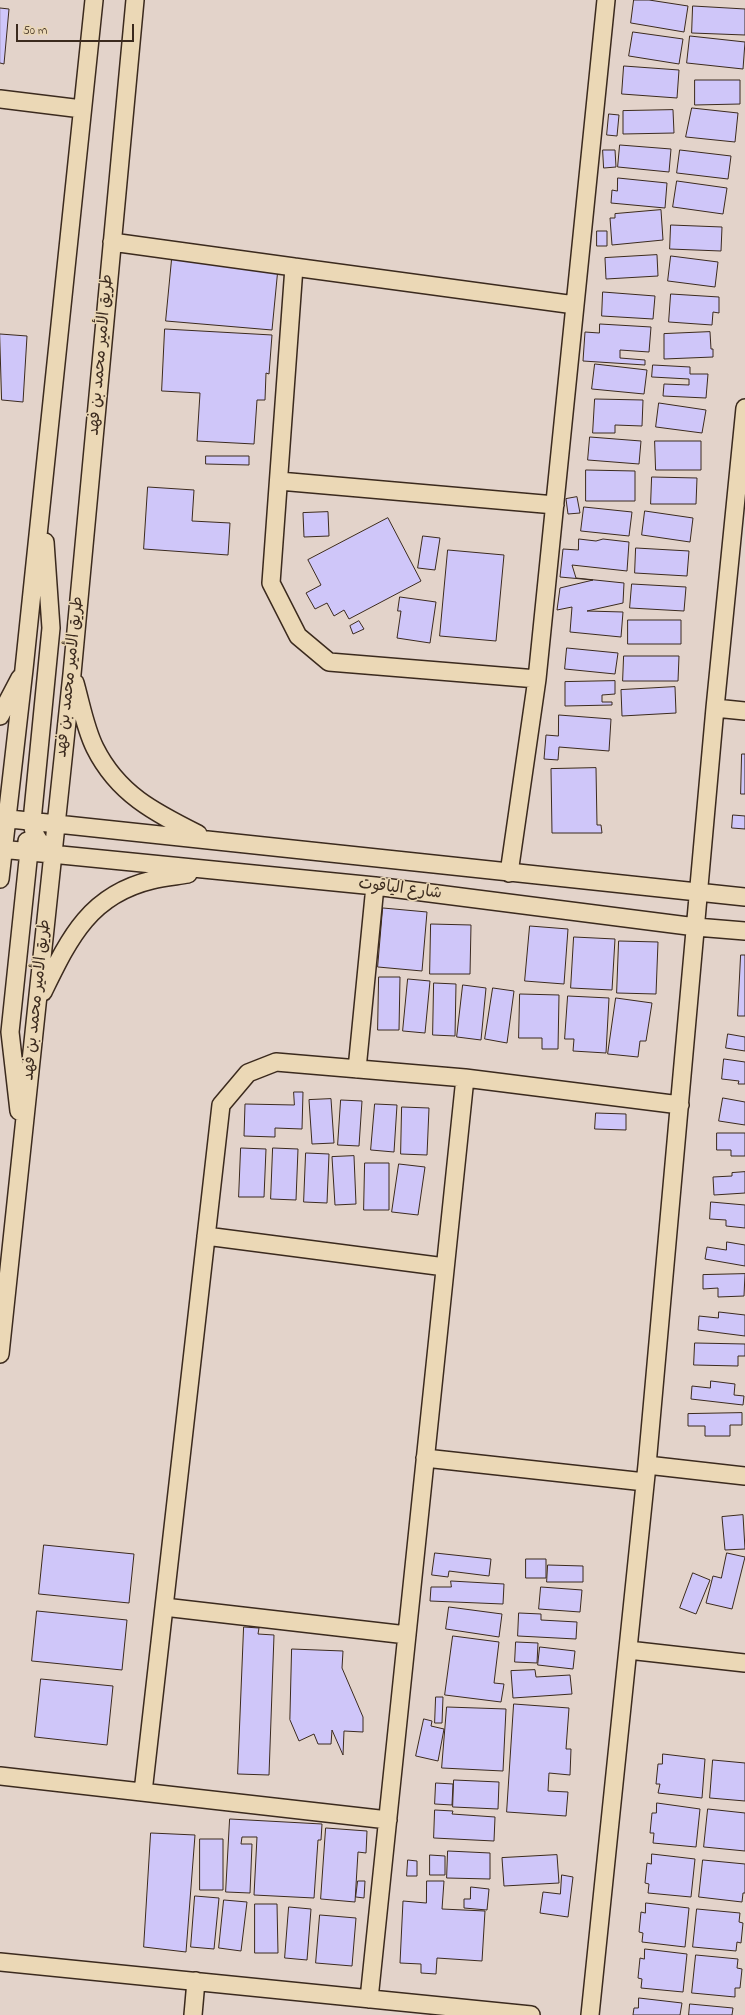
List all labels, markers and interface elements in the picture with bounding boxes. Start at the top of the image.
scale bar [18,16,136,42]
text: 50 m [23,22,47,40]
street label: طريق الأمير محمد بن فهد [85,274,119,436]
street label: طريق الأمير محمد بن فهد [53,596,89,758]
street label: شارع الياقوت [357,875,443,905]
street label: طريق الأمير محمد بن فهد [20,919,56,1081]

